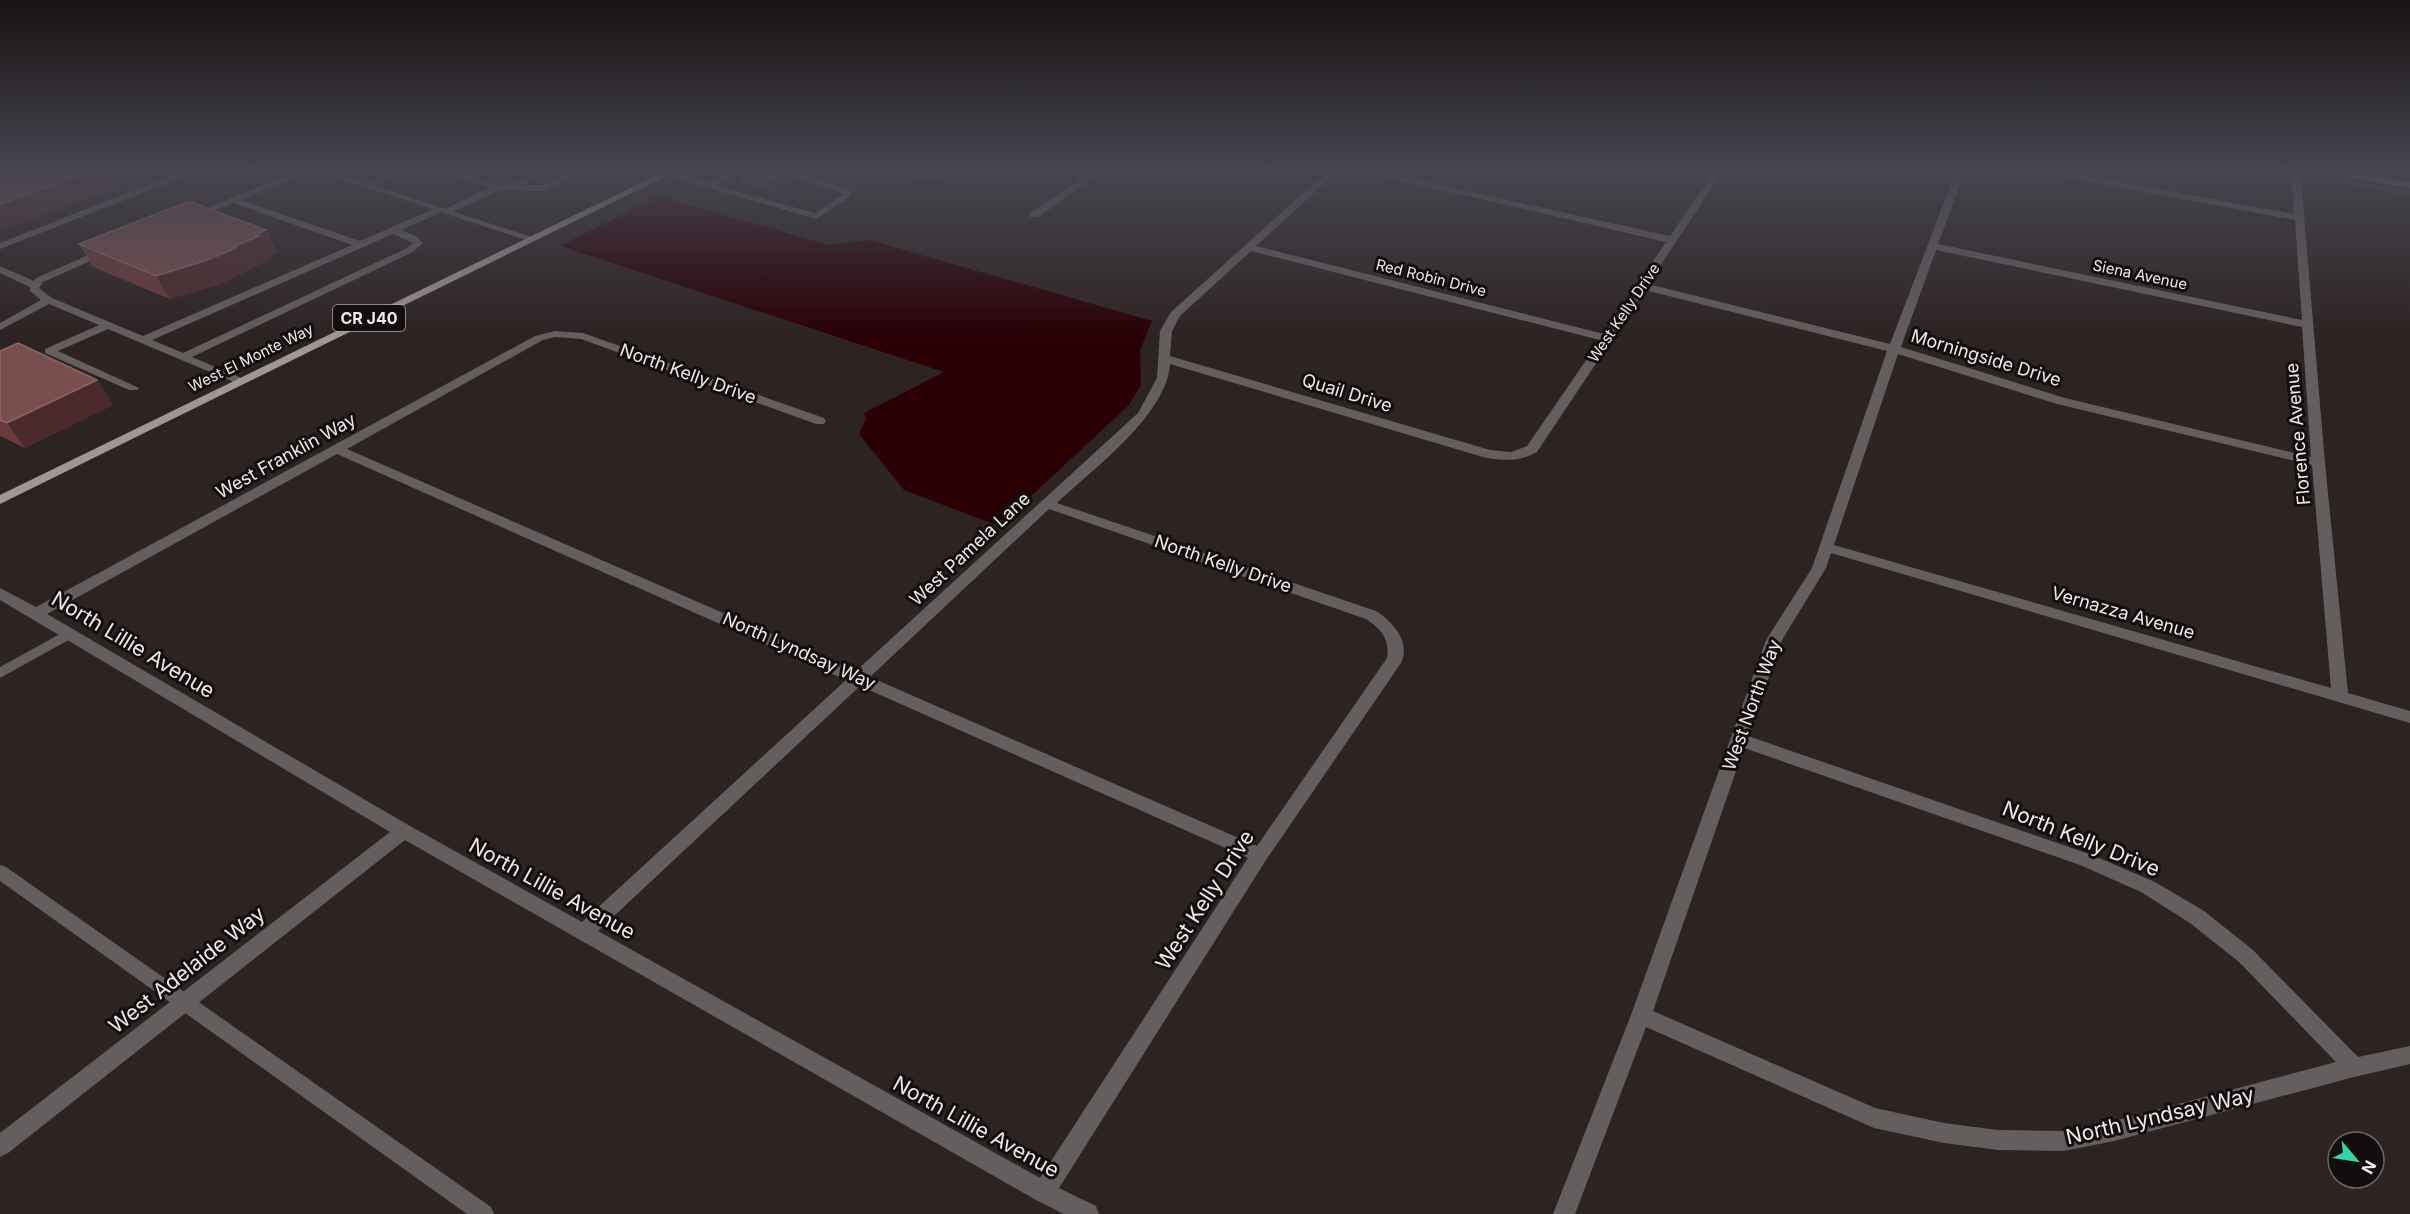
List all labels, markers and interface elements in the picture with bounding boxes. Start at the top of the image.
street label: Red Robin Drive [1374,255,1488,300]
street label: Siena Avenue [2091,255,2189,294]
street label: West Kelly Drive [1583,260,1664,366]
road number: CR J40 [333,305,405,331]
street label: West El Monte Way [185,319,317,396]
street label: Morningside Drive [1909,325,2064,390]
street label: North Kelly Drive [617,339,759,408]
street label: Florence Avenue [2281,362,2314,506]
street label: Quail Drive [1300,369,1395,416]
street label: West Franklin Way [212,408,359,503]
street label: West Pamela Lane [905,488,1034,610]
street label: North Kelly Drive [1152,530,1294,597]
street label: Vernazza Avenue [2049,582,2197,643]
street label: North Lillie Avenue [47,586,219,703]
street label: North Lyndsay Way [720,607,879,694]
street label: West North Way [1718,637,1785,773]
street label: North Kelly Drive [1999,796,2164,881]
street label: West Kelly Drive [1150,825,1259,974]
street label: North Lillie Avenue [465,833,640,945]
street label: West Adelaide Way [104,901,270,1038]
street label: North Lillie Avenue [889,1071,1064,1183]
street label: North Lyndsay Way [2063,1082,2257,1149]
north arrow [2326,1130,2386,1190]
text: N [2357,1157,2381,1177]

